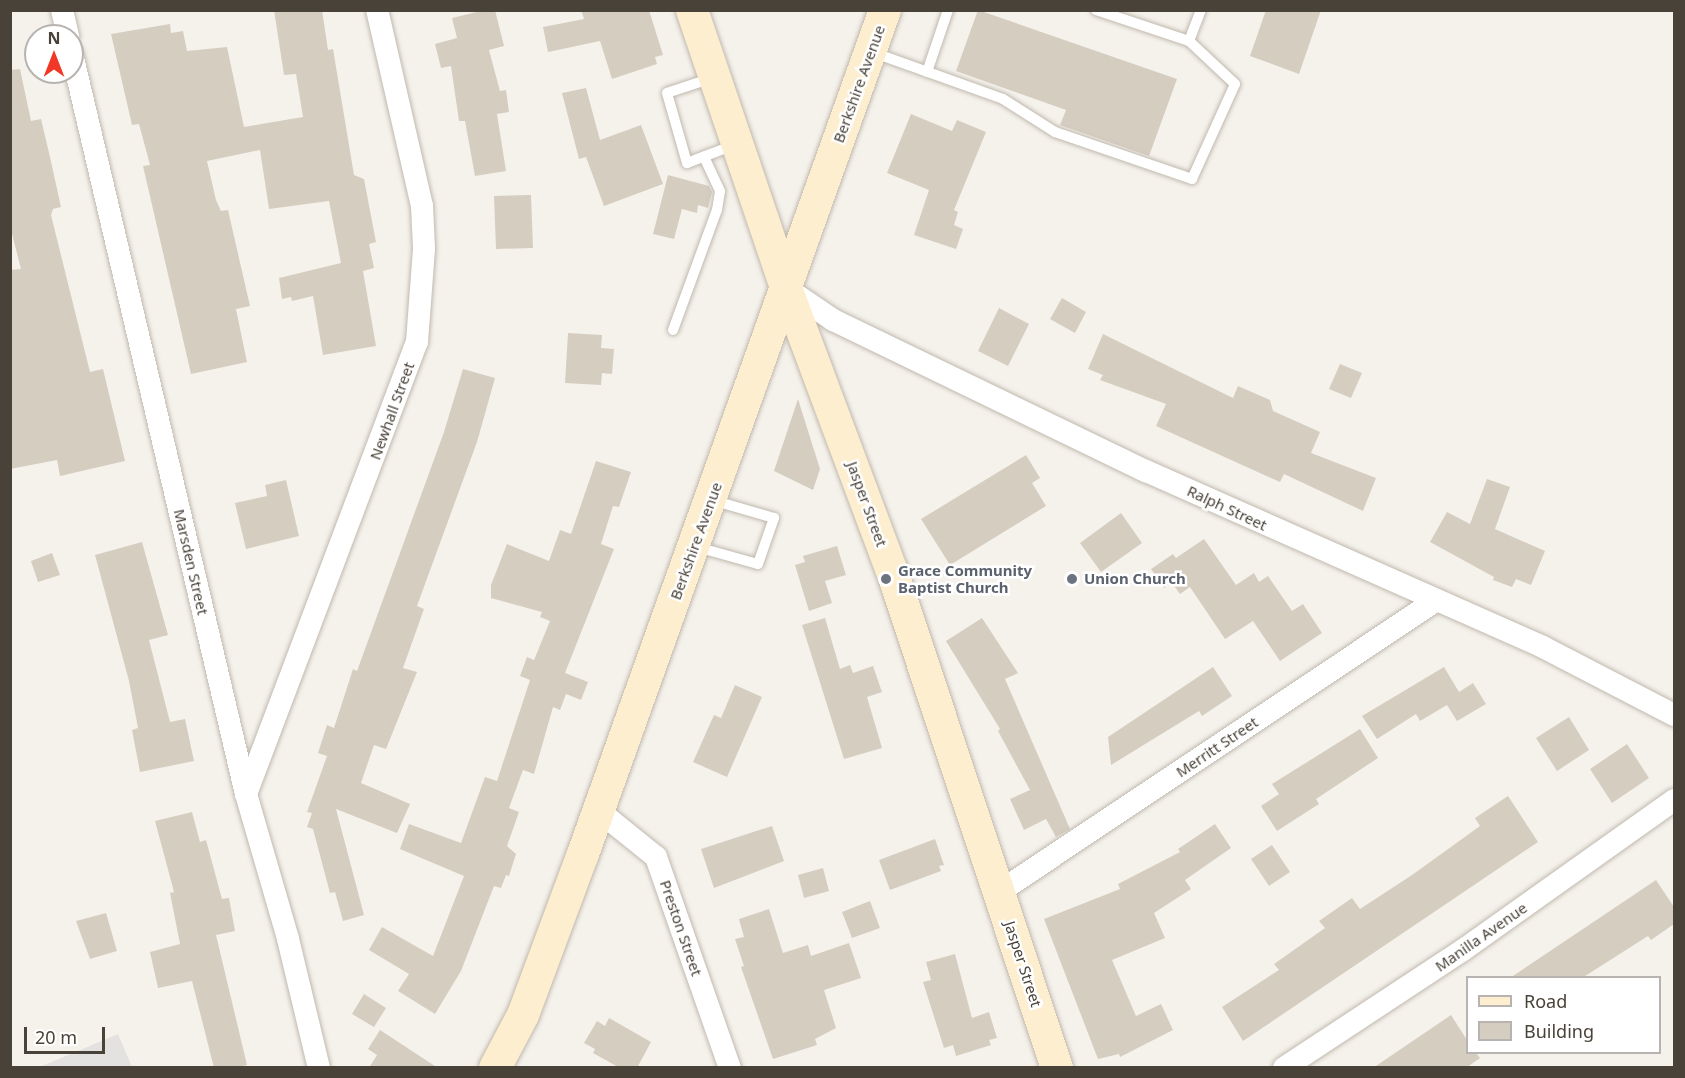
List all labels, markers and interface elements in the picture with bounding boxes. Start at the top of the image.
street label: Berkshire Avenue [829,23,889,145]
north arrow [24,24,84,84]
text: N [47,27,61,49]
street label: Newhall Street [366,360,418,462]
street label: Jasper Street [843,459,891,549]
street label: Berkshire Avenue [666,480,726,602]
street label: Ralph Street [1184,482,1270,534]
street label: Marsden Street [170,507,212,617]
place label: Grace Community Baptist Church [898,561,1032,596]
place label: Union Church [1084,570,1186,588]
marker: Grace Community Baptist Church [879,572,893,586]
marker: Union Church [1065,572,1079,586]
street label: Merritt Street [1173,713,1261,781]
street label: Preston Street [656,878,706,978]
street label: Manilla Avenue [1432,899,1530,975]
street label: Jasper Street [1001,919,1045,1009]
legend [1466,976,1661,1054]
text: Road [1524,989,1567,1013]
scale bar [27,1015,108,1053]
text: Building [1524,1019,1594,1043]
text: 20 m [35,1025,77,1049]

